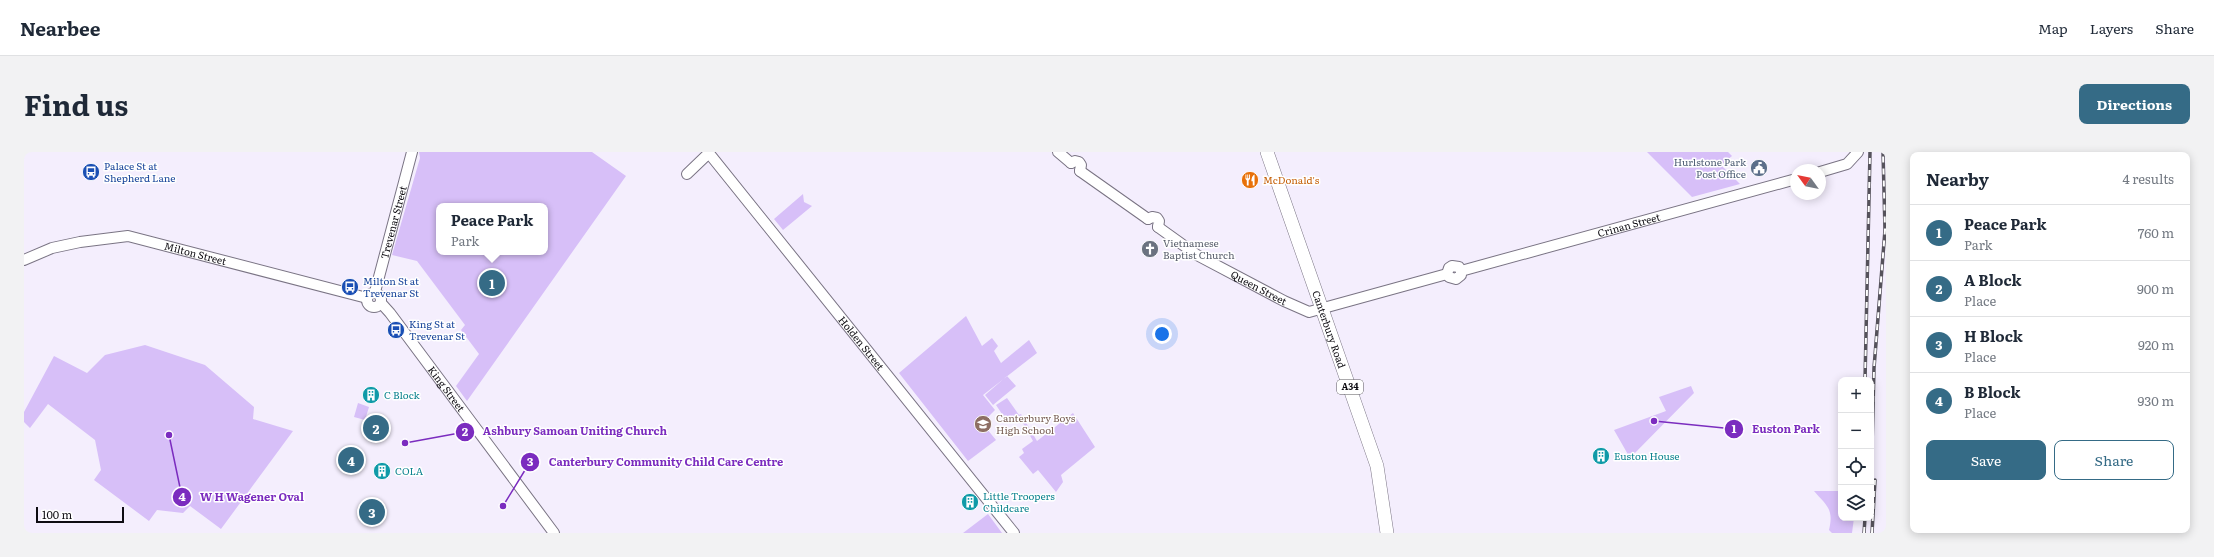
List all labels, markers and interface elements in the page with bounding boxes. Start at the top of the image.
text: Nearbee [20,14,101,42]
text: Map [2038,18,2068,38]
text: Layers [2090,18,2133,38]
text: Share [2155,18,2194,38]
text: Find us [24,83,128,125]
button: Directions [2079,84,2190,124]
place label: Hurlstone Park Post Office [1674,154,1747,181]
place label: Palace St at Shepherd Lane [104,158,175,185]
public building icon: Hurlstone Park Post Office [1749,158,1769,178]
bus stop icon: Palace St at Shepherd Lane [81,162,101,182]
north arrow [1790,164,1826,200]
text: Nearby [1926,166,1989,191]
text: 4 results [2123,169,2174,188]
restaurant icon: McDonald's [1240,170,1260,190]
place label: McDonald's [1263,172,1320,187]
street label: Trevenar Street [376,184,410,260]
popup [436,203,548,255]
text: Peace Park [451,208,533,231]
street label: Crinan Street [1596,209,1662,240]
text: Peace Park [1964,212,2047,235]
text: 1 [1936,223,1942,242]
text: 760 m [2138,223,2174,242]
text: Park [451,231,479,250]
place label: Vietnamese Baptist Church [1163,235,1235,262]
text: Park [1964,235,1993,254]
street label: Milton Street [163,238,228,268]
church icon: Vietnamese Baptist Church [1140,239,1160,259]
street label: Queen Street [1228,266,1289,308]
pin: 1 [479,268,505,298]
text: A Block [1964,268,2022,291]
place label: Milton St at Trevenar St [363,273,419,300]
bus stop icon: Milton St at Trevenar St [340,277,360,297]
text: 2 [1936,279,1942,298]
text: 900 m [2137,279,2174,298]
street label: Canterbury Road [1309,288,1350,370]
text: Place [1964,291,1996,310]
street label: Holden Street [835,312,888,373]
place label: King St at Trevenar St [409,316,465,343]
bus stop icon: King St at Trevenar St [386,320,406,340]
your location [1152,324,1172,344]
text: H Block [1964,324,2023,347]
text: 3 [1935,335,1943,354]
text: 920 m [2138,335,2174,354]
text: Place [1964,347,1996,366]
street label: King Street [425,362,469,415]
map controls [1838,377,1874,521]
button: + [1838,377,1874,413]
road number: A34 [1337,380,1363,394]
text: B Block [1964,380,2021,403]
building icon: C Block [361,385,381,405]
place label: C Block [384,387,421,402]
text: 4 [1935,391,1943,410]
text: 930 m [2137,391,2174,410]
text: Place [1964,403,1996,422]
place label: Canterbury Boys High School [996,410,1076,437]
pin: 2 [363,413,389,443]
button: − [1838,413,1874,449]
school or university icon: Canterbury Boys High School [973,414,993,434]
callout: Euston Park [1724,417,1828,440]
text: 1 [1732,419,1737,437]
callout: Ashbury Samoan Uniting Church [455,420,675,443]
text: Euston Park [1752,420,1821,436]
text: 2 [462,422,469,440]
text: Ashbury Samoan Uniting Church [483,422,668,438]
button: Save [1926,440,2046,480]
button: Share [2054,440,2174,480]
pin: 4 [338,445,364,475]
building icon: Euston House [1591,446,1611,466]
place label: Euston House [1614,448,1680,463]
button: locate [1838,449,1874,485]
callout: Canterbury Community Child Care Centre [520,451,791,474]
text: 3 [527,452,534,470]
text: Canterbury Community Child Care Centre [549,453,783,469]
building icon: COLA [372,461,392,481]
place label: COLA [395,463,424,478]
callout: W H Wagener Oval [172,485,312,508]
button: layers [1838,485,1874,521]
text: 4 [178,487,186,505]
text: W H Wagener Oval [200,488,304,504]
place label: Little Troopers Childcare [983,488,1055,515]
building icon: Little Troopers Childcare [960,492,980,512]
pin: 3 [359,497,385,527]
scale bar [36,505,124,524]
text: 100 m [42,506,72,522]

